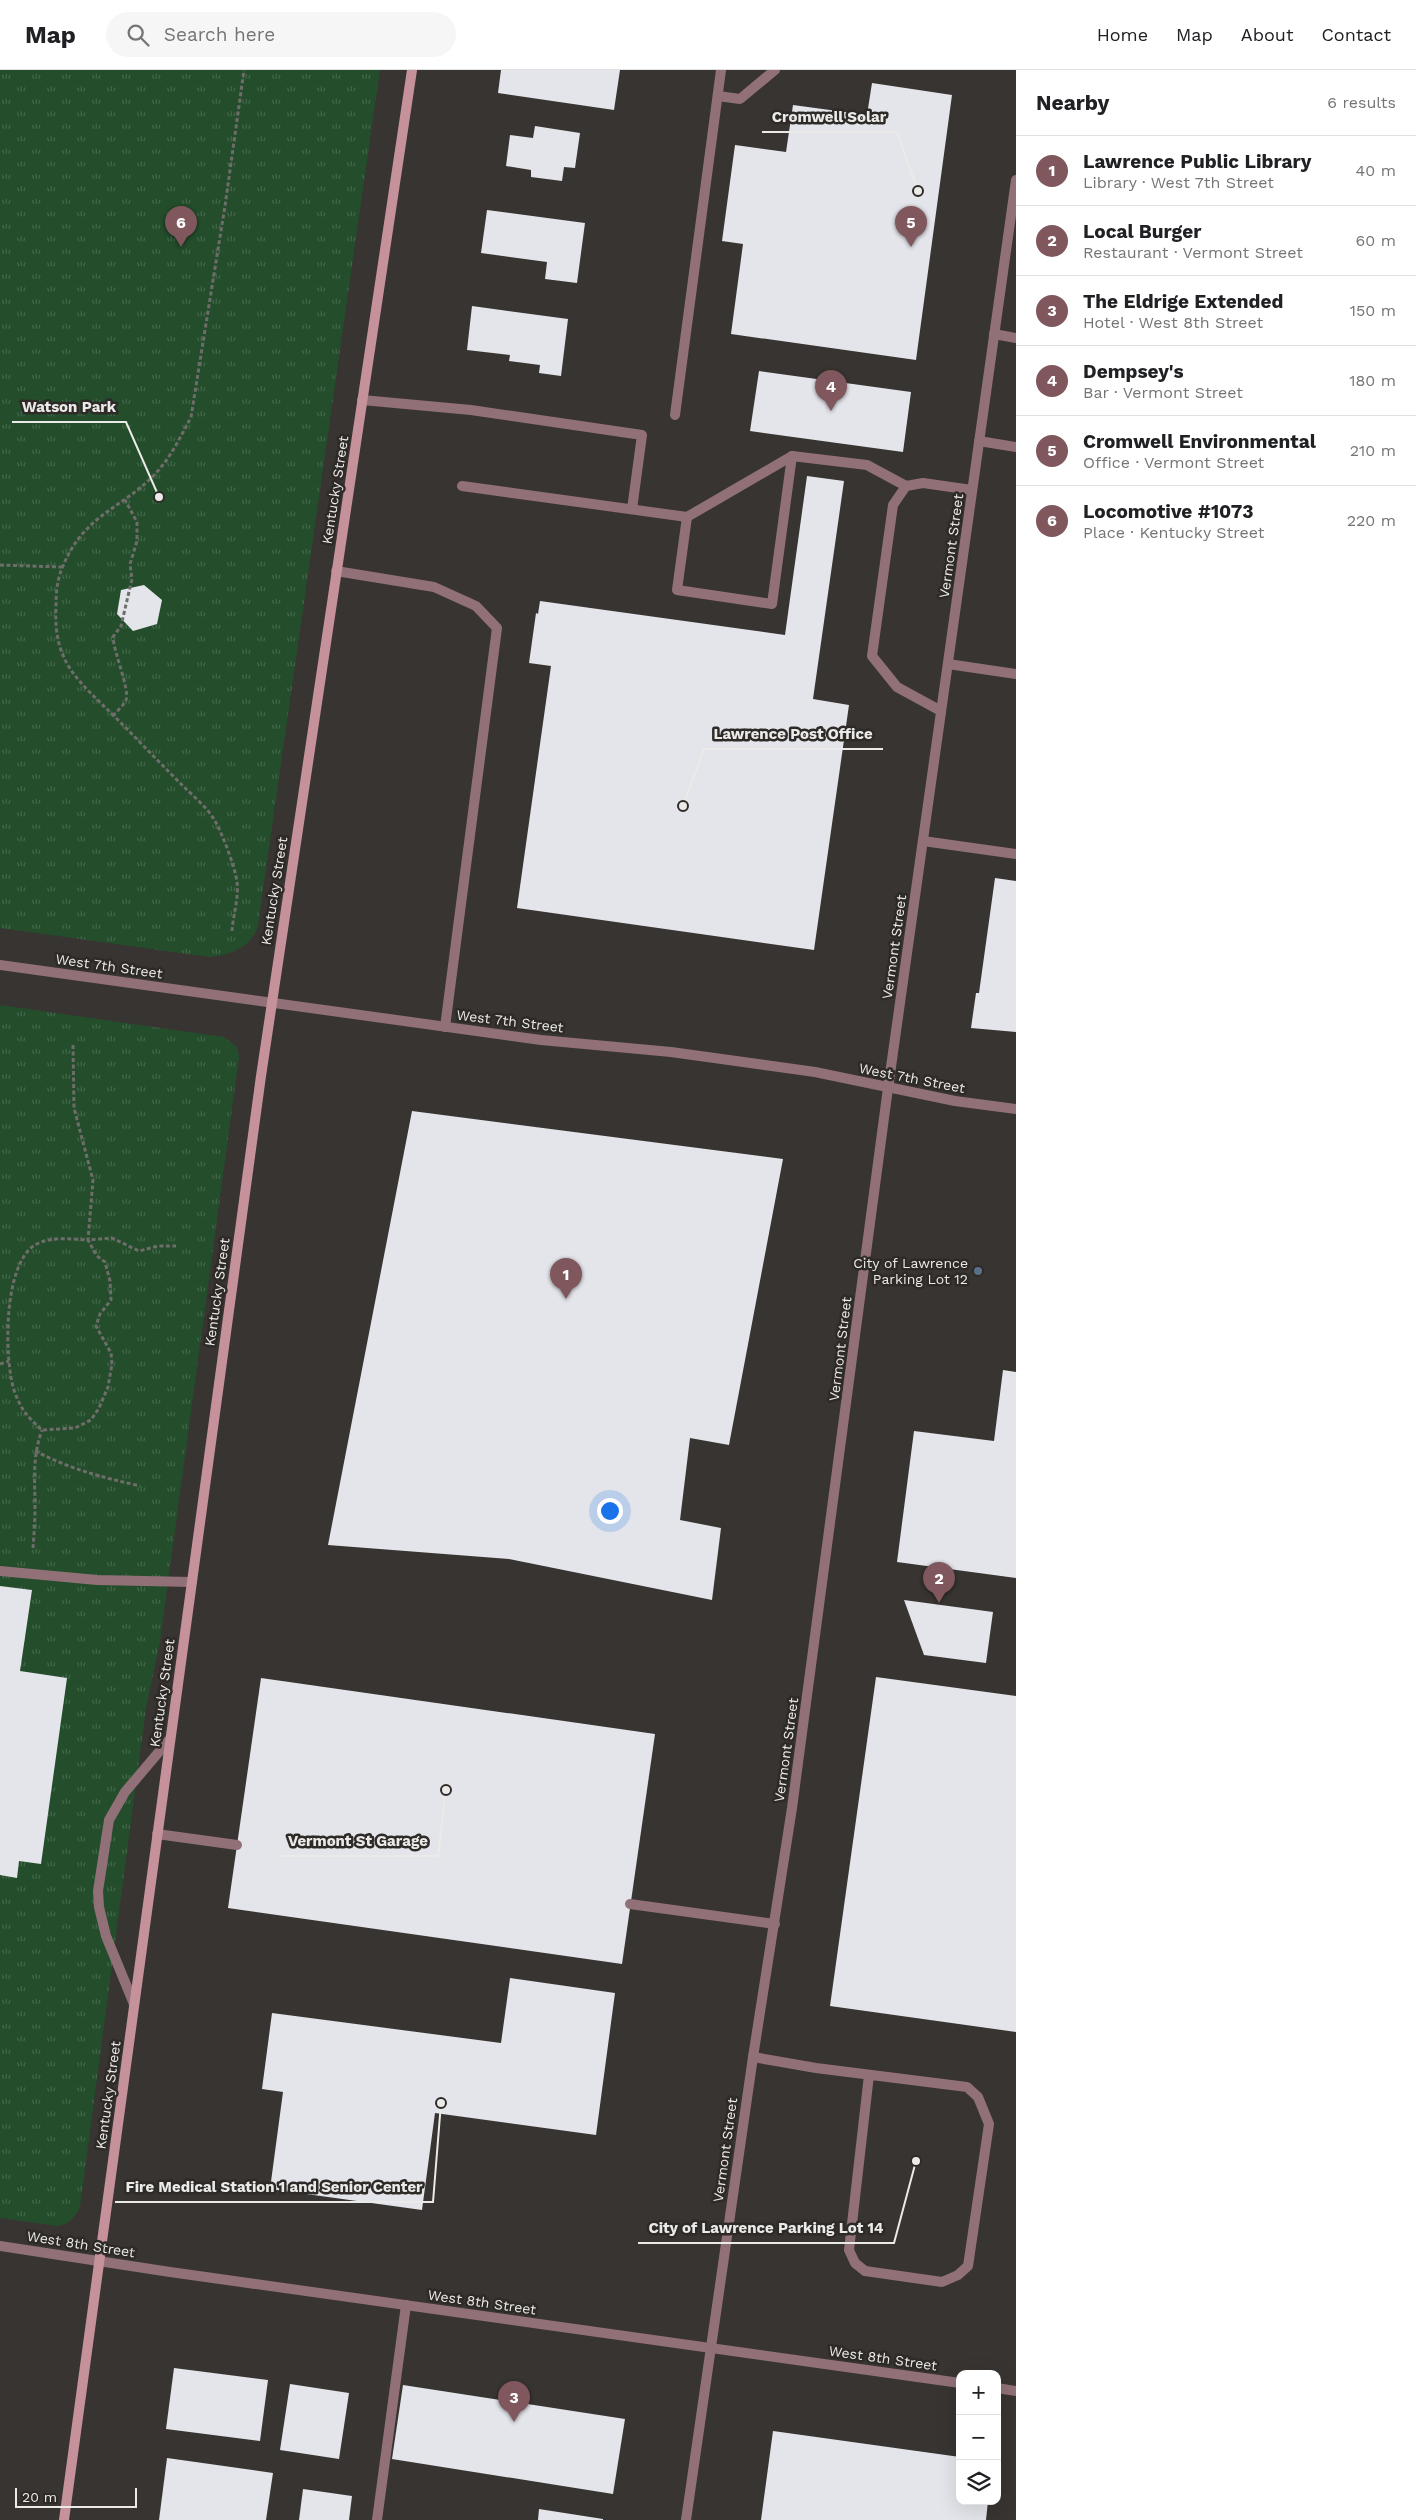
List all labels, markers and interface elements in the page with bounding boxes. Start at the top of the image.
search box [106,12,456,57]
text: Map [25,21,76,49]
icon: search [124,21,152,49]
text: Search here [164,23,275,46]
text: Home [1097,24,1148,45]
text: Map [1176,24,1213,45]
text: About [1241,24,1293,45]
text: Contact [1321,24,1391,45]
text: Nearby [1036,90,1109,115]
text: 6 results [1327,93,1396,112]
callout: Cromwell Solar [762,102,897,132]
text: Cromwell Solar [772,108,887,126]
text: Lawrence Public Library [1083,150,1311,173]
text: 1 [1049,161,1055,180]
text: 40 m [1356,161,1396,180]
text: Library · West 7th Street [1083,173,1274,192]
pin: 6 [165,206,197,247]
pin: 5 [895,206,927,247]
text: Local Burger [1083,220,1201,243]
text: 2 [1047,231,1057,250]
text: 60 m [1356,231,1396,250]
text: Restaurant · Vermont Street [1083,243,1303,262]
text: The Eldrige Extended [1083,290,1283,313]
text: 3 [1047,301,1057,320]
text: 150 m [1350,301,1396,320]
text: Hotel · West 8th Street [1083,313,1263,332]
text: Dempsey's [1083,360,1184,383]
pin: 4 [815,370,847,411]
text: 4 [1047,371,1057,390]
text: 180 m [1349,371,1396,390]
text: Bar · Vermont Street [1083,383,1243,402]
callout: Watson Park [12,392,126,422]
text: Watson Park [22,398,117,416]
text: Cromwell Environmental [1083,430,1316,453]
street label: Kentucky Street [319,435,351,545]
text: 5 [1047,441,1057,460]
text: 210 m [1350,441,1396,460]
text: Office · Vermont Street [1083,453,1264,472]
street label: Vermont Street [936,493,966,599]
text: Locomotive #1073 [1083,500,1254,523]
text: 6 [1047,511,1057,530]
text: 220 m [1347,511,1396,530]
text: Place · Kentucky Street [1083,523,1264,542]
callout: Lawrence Post Office [704,719,883,749]
text: Lawrence Post Office [713,725,873,743]
street label: Kentucky Street [258,836,290,946]
street label: Vermont Street [879,894,909,1000]
street label: West 7th Street [54,951,164,981]
street label: West 7th Street [456,1006,565,1036]
street label: West 7th Street [858,1060,967,1096]
street label: Kentucky Street [201,1237,233,1347]
place label: City of Lawrence Parking Lot 12 [853,1255,968,1287]
pin: 1 [550,1258,582,1299]
marker: City of Lawrence Parking Lot 12 [972,1265,984,1277]
street label: Vermont Street [826,1296,854,1402]
your location [597,1498,623,1524]
pin: 2 [923,1562,955,1603]
street label: Kentucky Street [146,1638,178,1748]
street label: Vermont Street [771,1697,801,1803]
callout: Vermont St Garage [278,1826,438,1856]
text: Vermont St Garage [288,1832,428,1850]
street label: Kentucky Street [92,2040,124,2150]
street label: Vermont Street [710,2097,740,2203]
callout: Fire Medical Station 1 and Senior Center [115,2172,433,2202]
text: Fire Medical Station 1 and Senior Center [125,2178,423,2196]
callout: City of Lawrence Parking Lot 14 [638,2213,894,2243]
text: City of Lawrence Parking Lot 14 [648,2219,884,2237]
street label: West 8th Street [26,2228,136,2260]
street label: West 8th Street [427,2286,537,2318]
street label: West 8th Street [828,2342,938,2374]
map controls [956,2370,1001,2505]
button: + [956,2370,1001,2415]
pin: 3 [498,2381,530,2422]
button: − [956,2415,1001,2460]
button: layers [956,2460,1001,2505]
scale bar [15,2485,138,2508]
text: 20 m [22,2489,57,2505]

